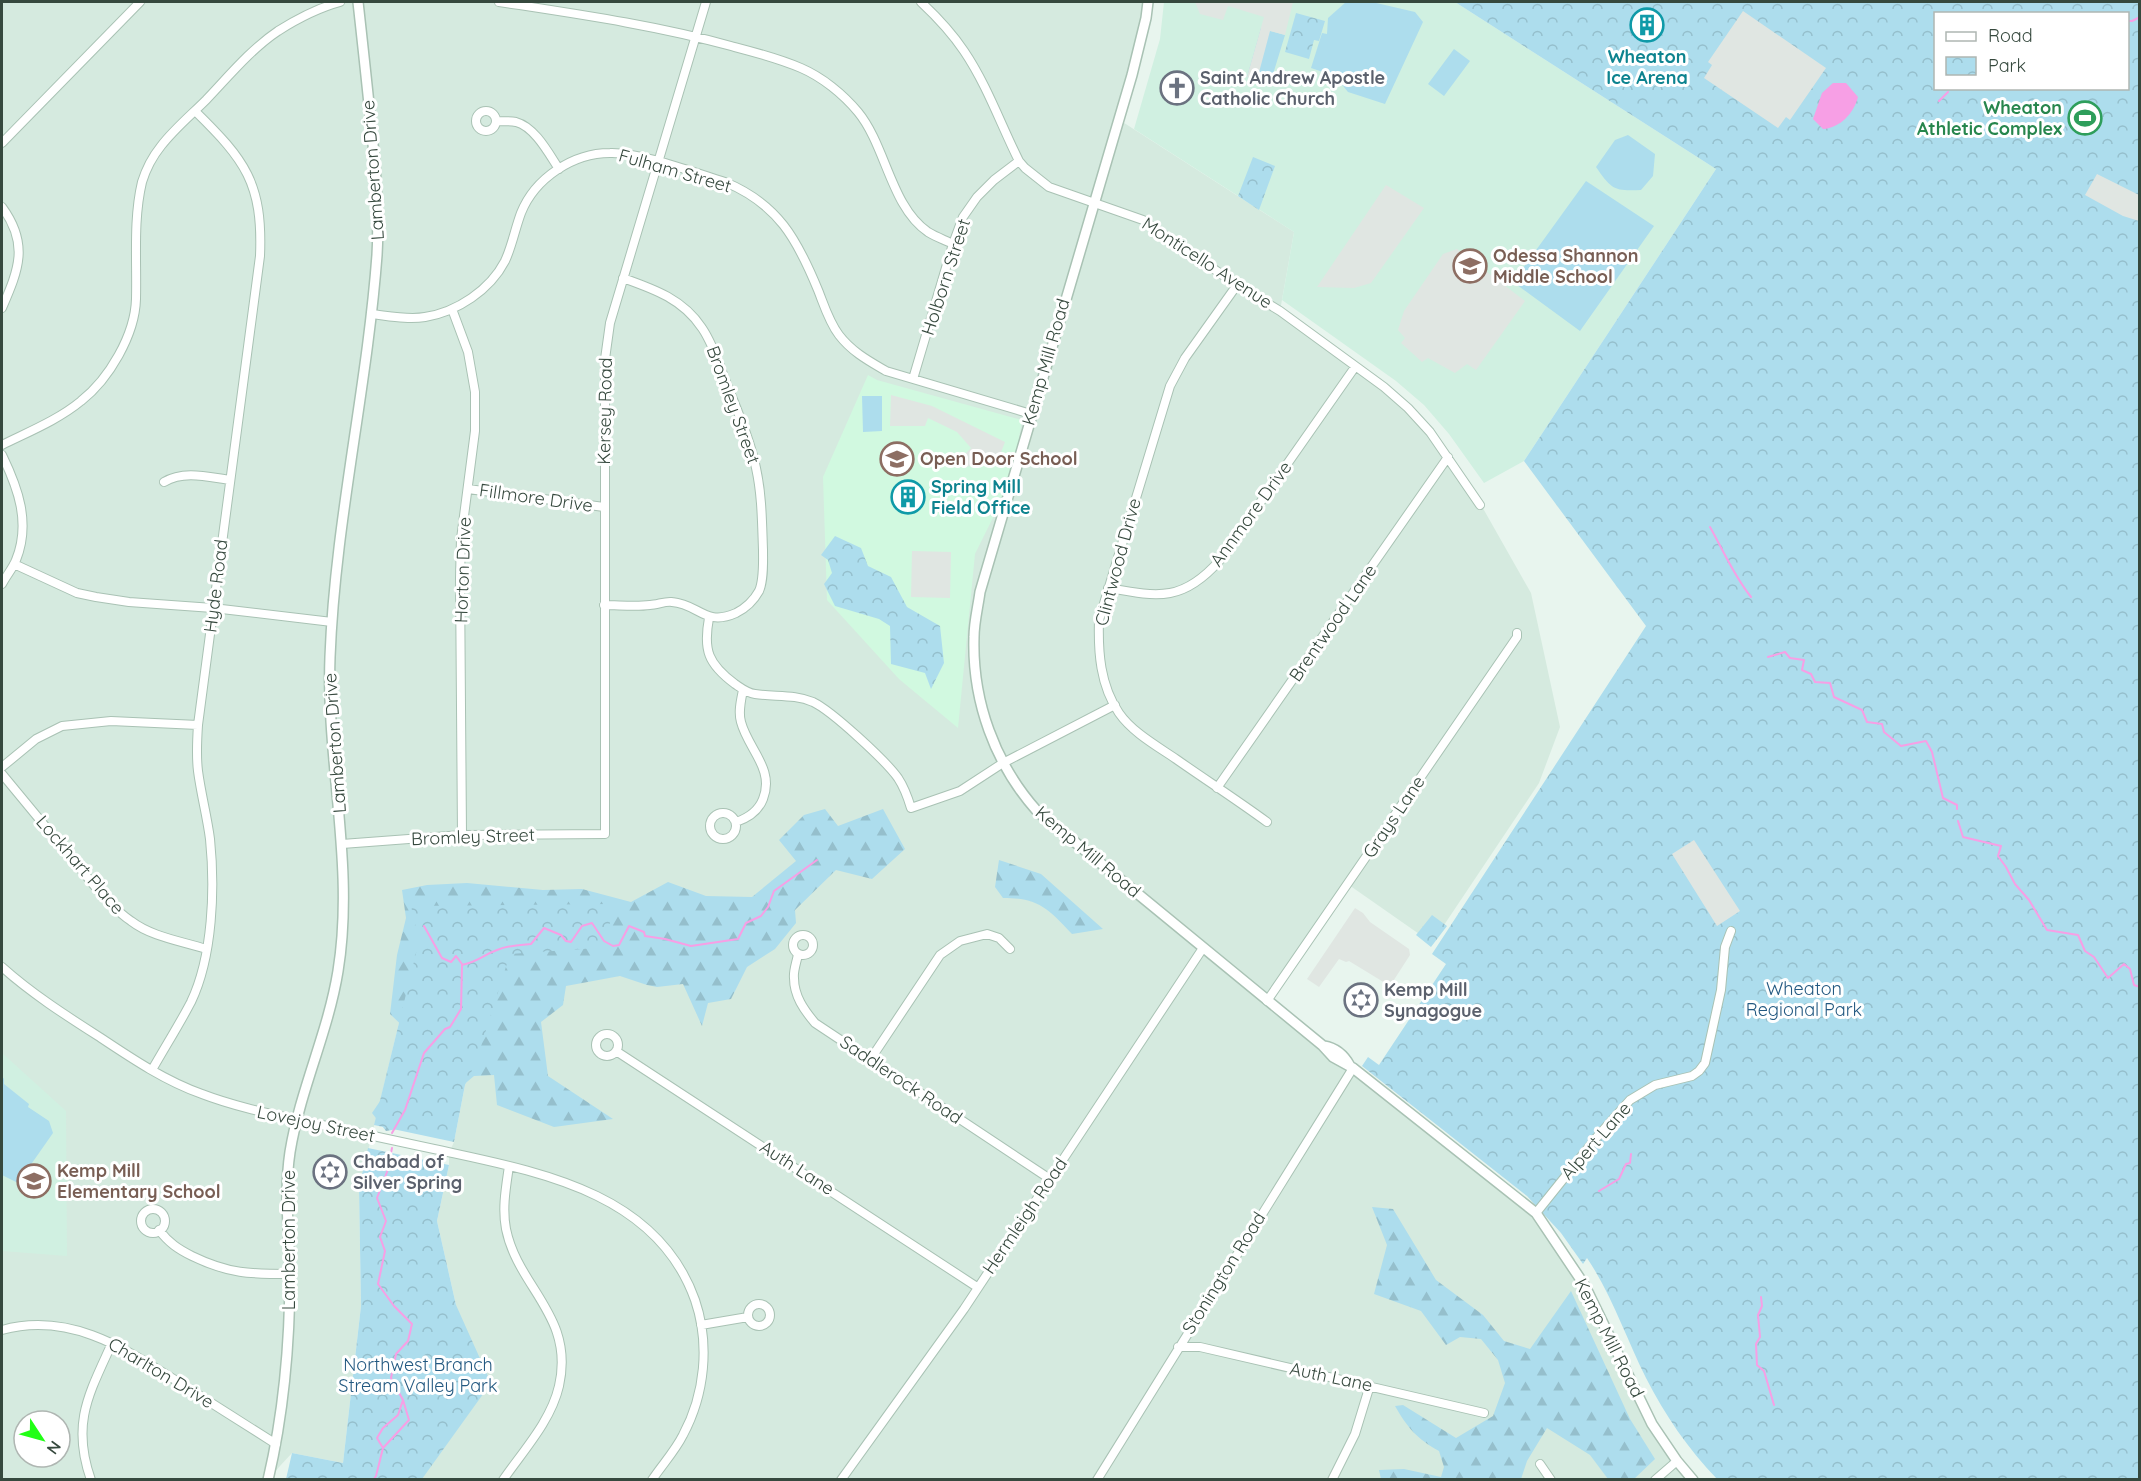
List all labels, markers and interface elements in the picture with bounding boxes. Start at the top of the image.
building icon: Wheaton Ice Arena [1629,7,1665,43]
legend [1934,12,2129,90]
text: Road [1988,24,2033,47]
place label: Wheaton Ice Arena [1606,45,1688,89]
text: Park [1988,54,2026,77]
place label: Saint Andrew Apostle Catholic Church [1200,66,1385,110]
church icon: Saint Andrew Apostle Catholic Church [1159,70,1195,106]
place label: Wheaton Athletic Complex [1917,96,2062,140]
street label: Lamberton Drive [356,99,389,241]
sports icon: Wheaton Athletic Complex [2067,100,2103,136]
street label: Fulham Street [616,143,734,198]
street label: Monticello Avenue [1138,212,1277,313]
street label: Holborn Street [916,216,975,338]
place label: Odessa Shannon Middle School [1493,244,1639,288]
school or university icon: Odessa Shannon Middle School [1452,248,1488,284]
street label: Kemp Mill Road [1016,296,1075,428]
street label: Bromley Street [701,343,765,467]
street label: Kersey Road [592,357,617,465]
school or university icon: Open Door School [879,441,915,477]
place label: Open Door School [920,447,1078,470]
street label: Annmore Drive [1205,457,1297,571]
place label: Spring Mill Field Office [931,475,1031,519]
street label: Fillmore Drive [478,478,594,517]
building icon: Spring Mill Field Office [890,479,926,515]
street label: Clintwood Drive [1089,495,1146,628]
street label: Horton Drive [449,516,476,623]
street label: Hyde Road [198,538,233,634]
street label: Brentwood Lane [1284,560,1382,686]
street label: Lamberton Drive [318,672,351,814]
street label: Grays Lane [1358,771,1430,862]
street label: Kemp Mill Road [1031,801,1146,902]
street label: Lockhart Place [31,810,130,919]
street label: Bromley Street [411,823,535,850]
park label: Wheaton Regional Park [1746,977,1862,1021]
place label: Kemp Mill Synagogue [1384,978,1482,1022]
synagogue icon: Kemp Mill Synagogue [1343,982,1379,1018]
street label: Saddlerock Road [836,1030,967,1129]
street label: Alpert Lane [1555,1097,1636,1184]
street label: Lovejoy Street [255,1100,377,1147]
street label: Auth Lane [756,1135,839,1200]
place label: Chabad of Silver Spring [353,1150,462,1194]
street label: Hermleigh Road [977,1153,1072,1278]
synagogue icon: Chabad of Silver Spring [312,1154,348,1190]
place label: Kemp Mill Elementary School [57,1159,221,1203]
school or university icon: Kemp Mill Elementary School [16,1163,52,1199]
street label: Lamberton Drive [277,1170,300,1310]
street label: Stonington Road [1177,1207,1270,1338]
street label: Kemp Mill Road [1570,1274,1649,1401]
street label: Charlton Drive [104,1332,218,1413]
park label: Northwest Branch Stream Valley Park [338,1353,498,1397]
street label: Auth Lane [1288,1357,1375,1396]
north arrow [12,1409,72,1469]
text: N [43,1437,66,1458]

